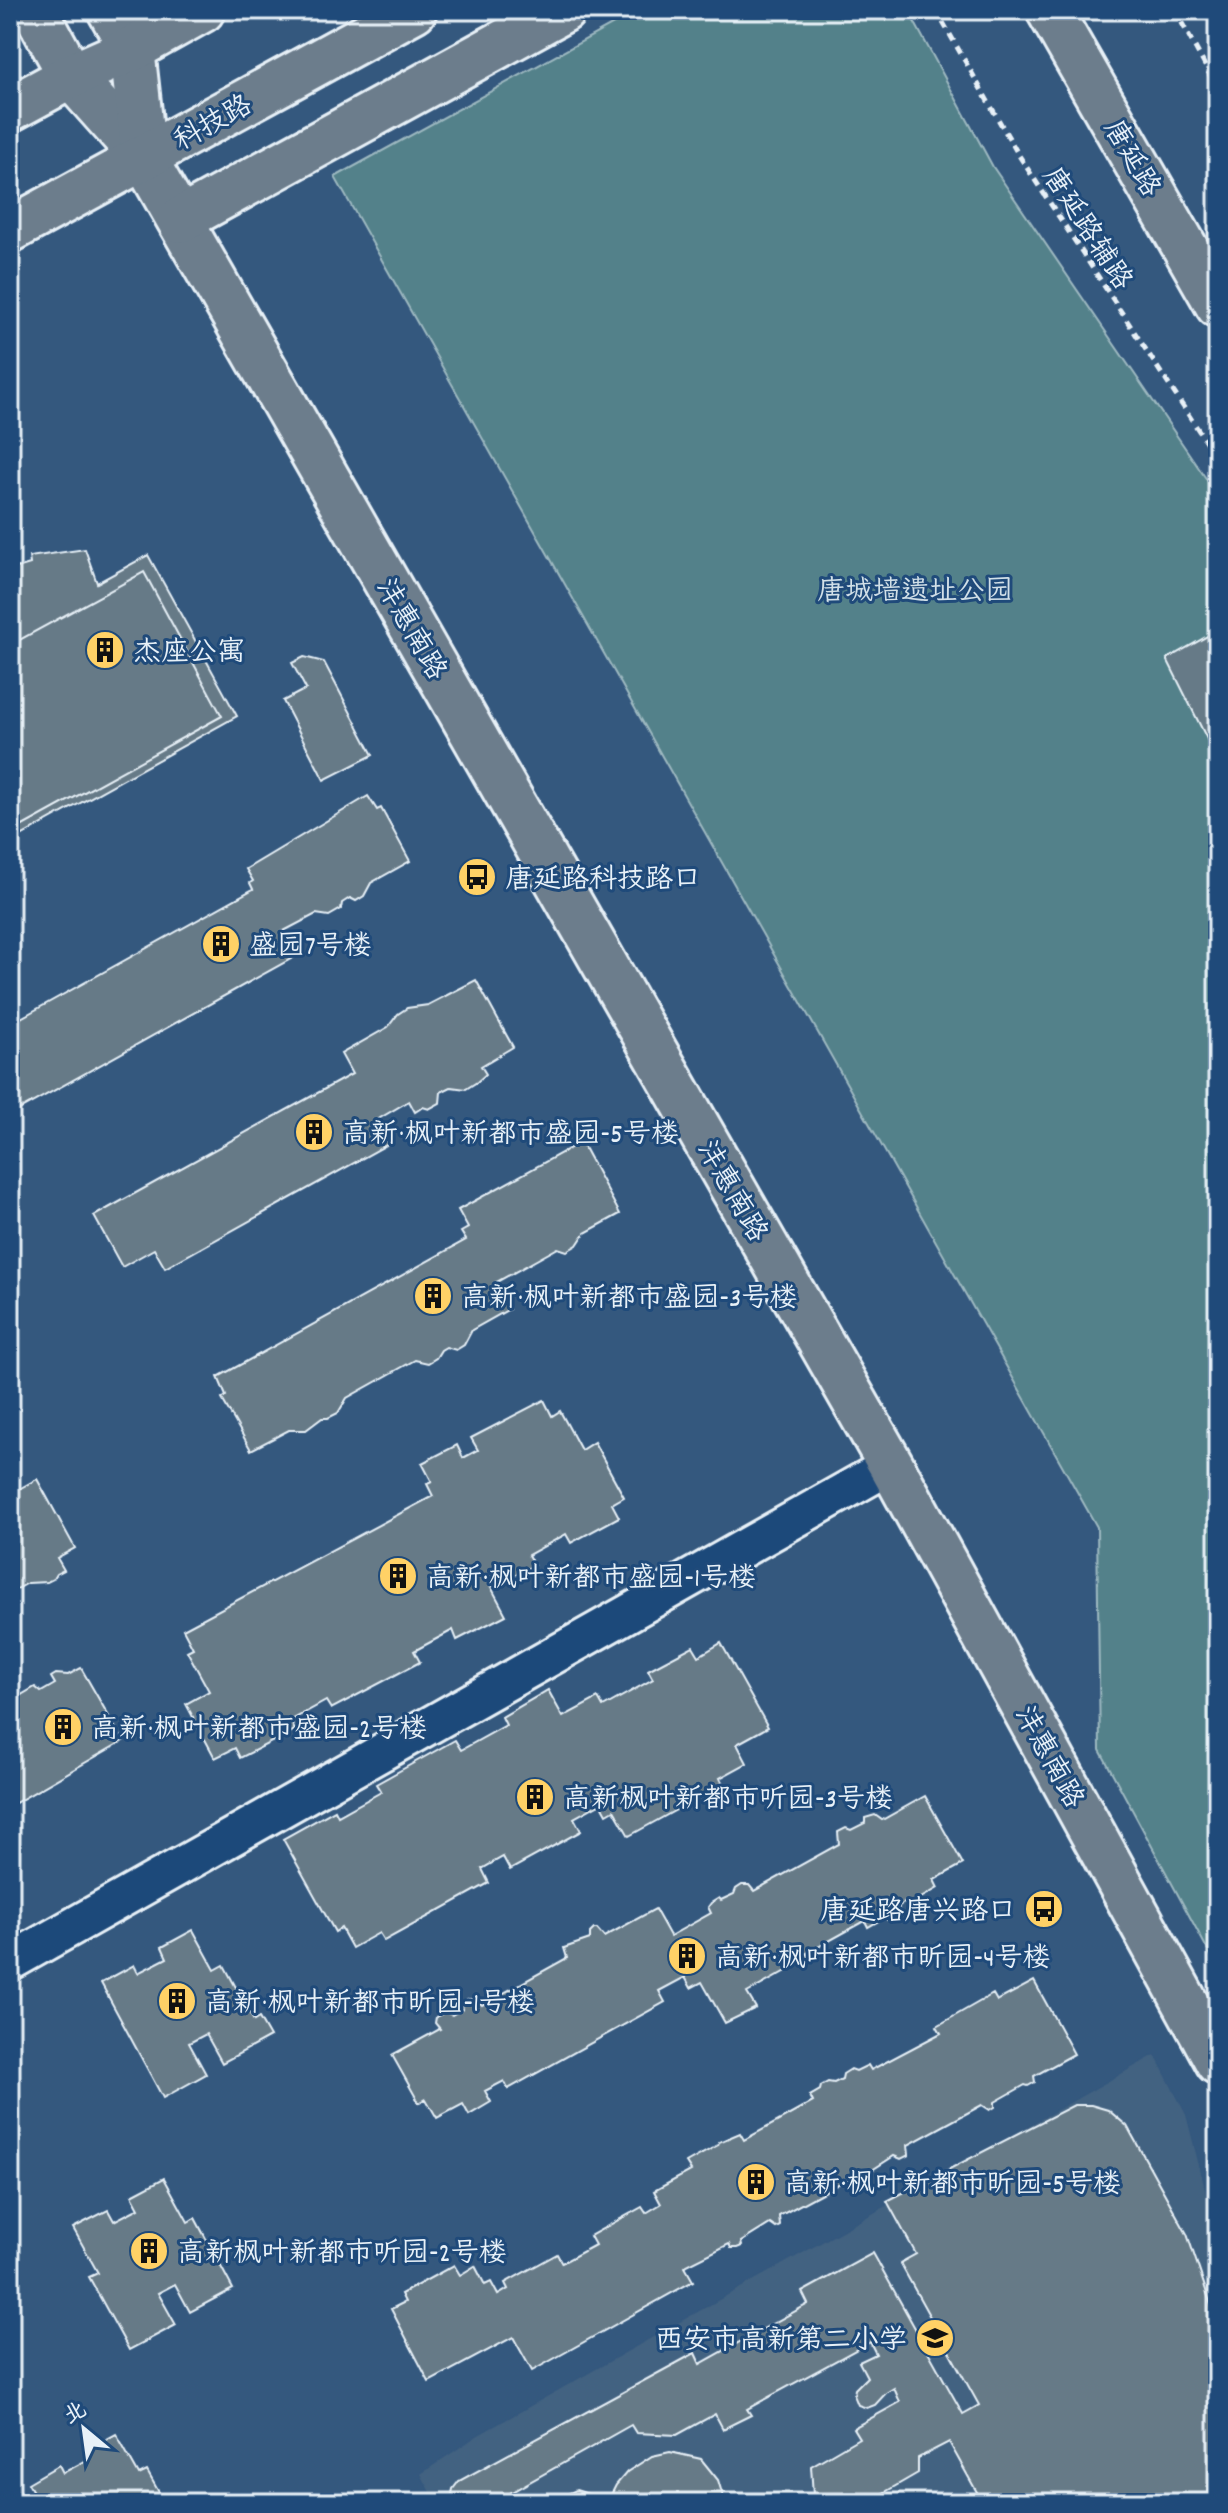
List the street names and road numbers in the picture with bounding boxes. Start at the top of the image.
street label: 科技路 [168,88,261,163]
street label: 唐延路 [1091,113,1168,206]
street label: 唐延路辅路 [1030,160,1140,299]
street label: 沣惠南路 [363,572,454,689]
street label: 沣惠南路 [684,1134,775,1251]
street label: 沣惠南路 [1002,1700,1091,1817]

